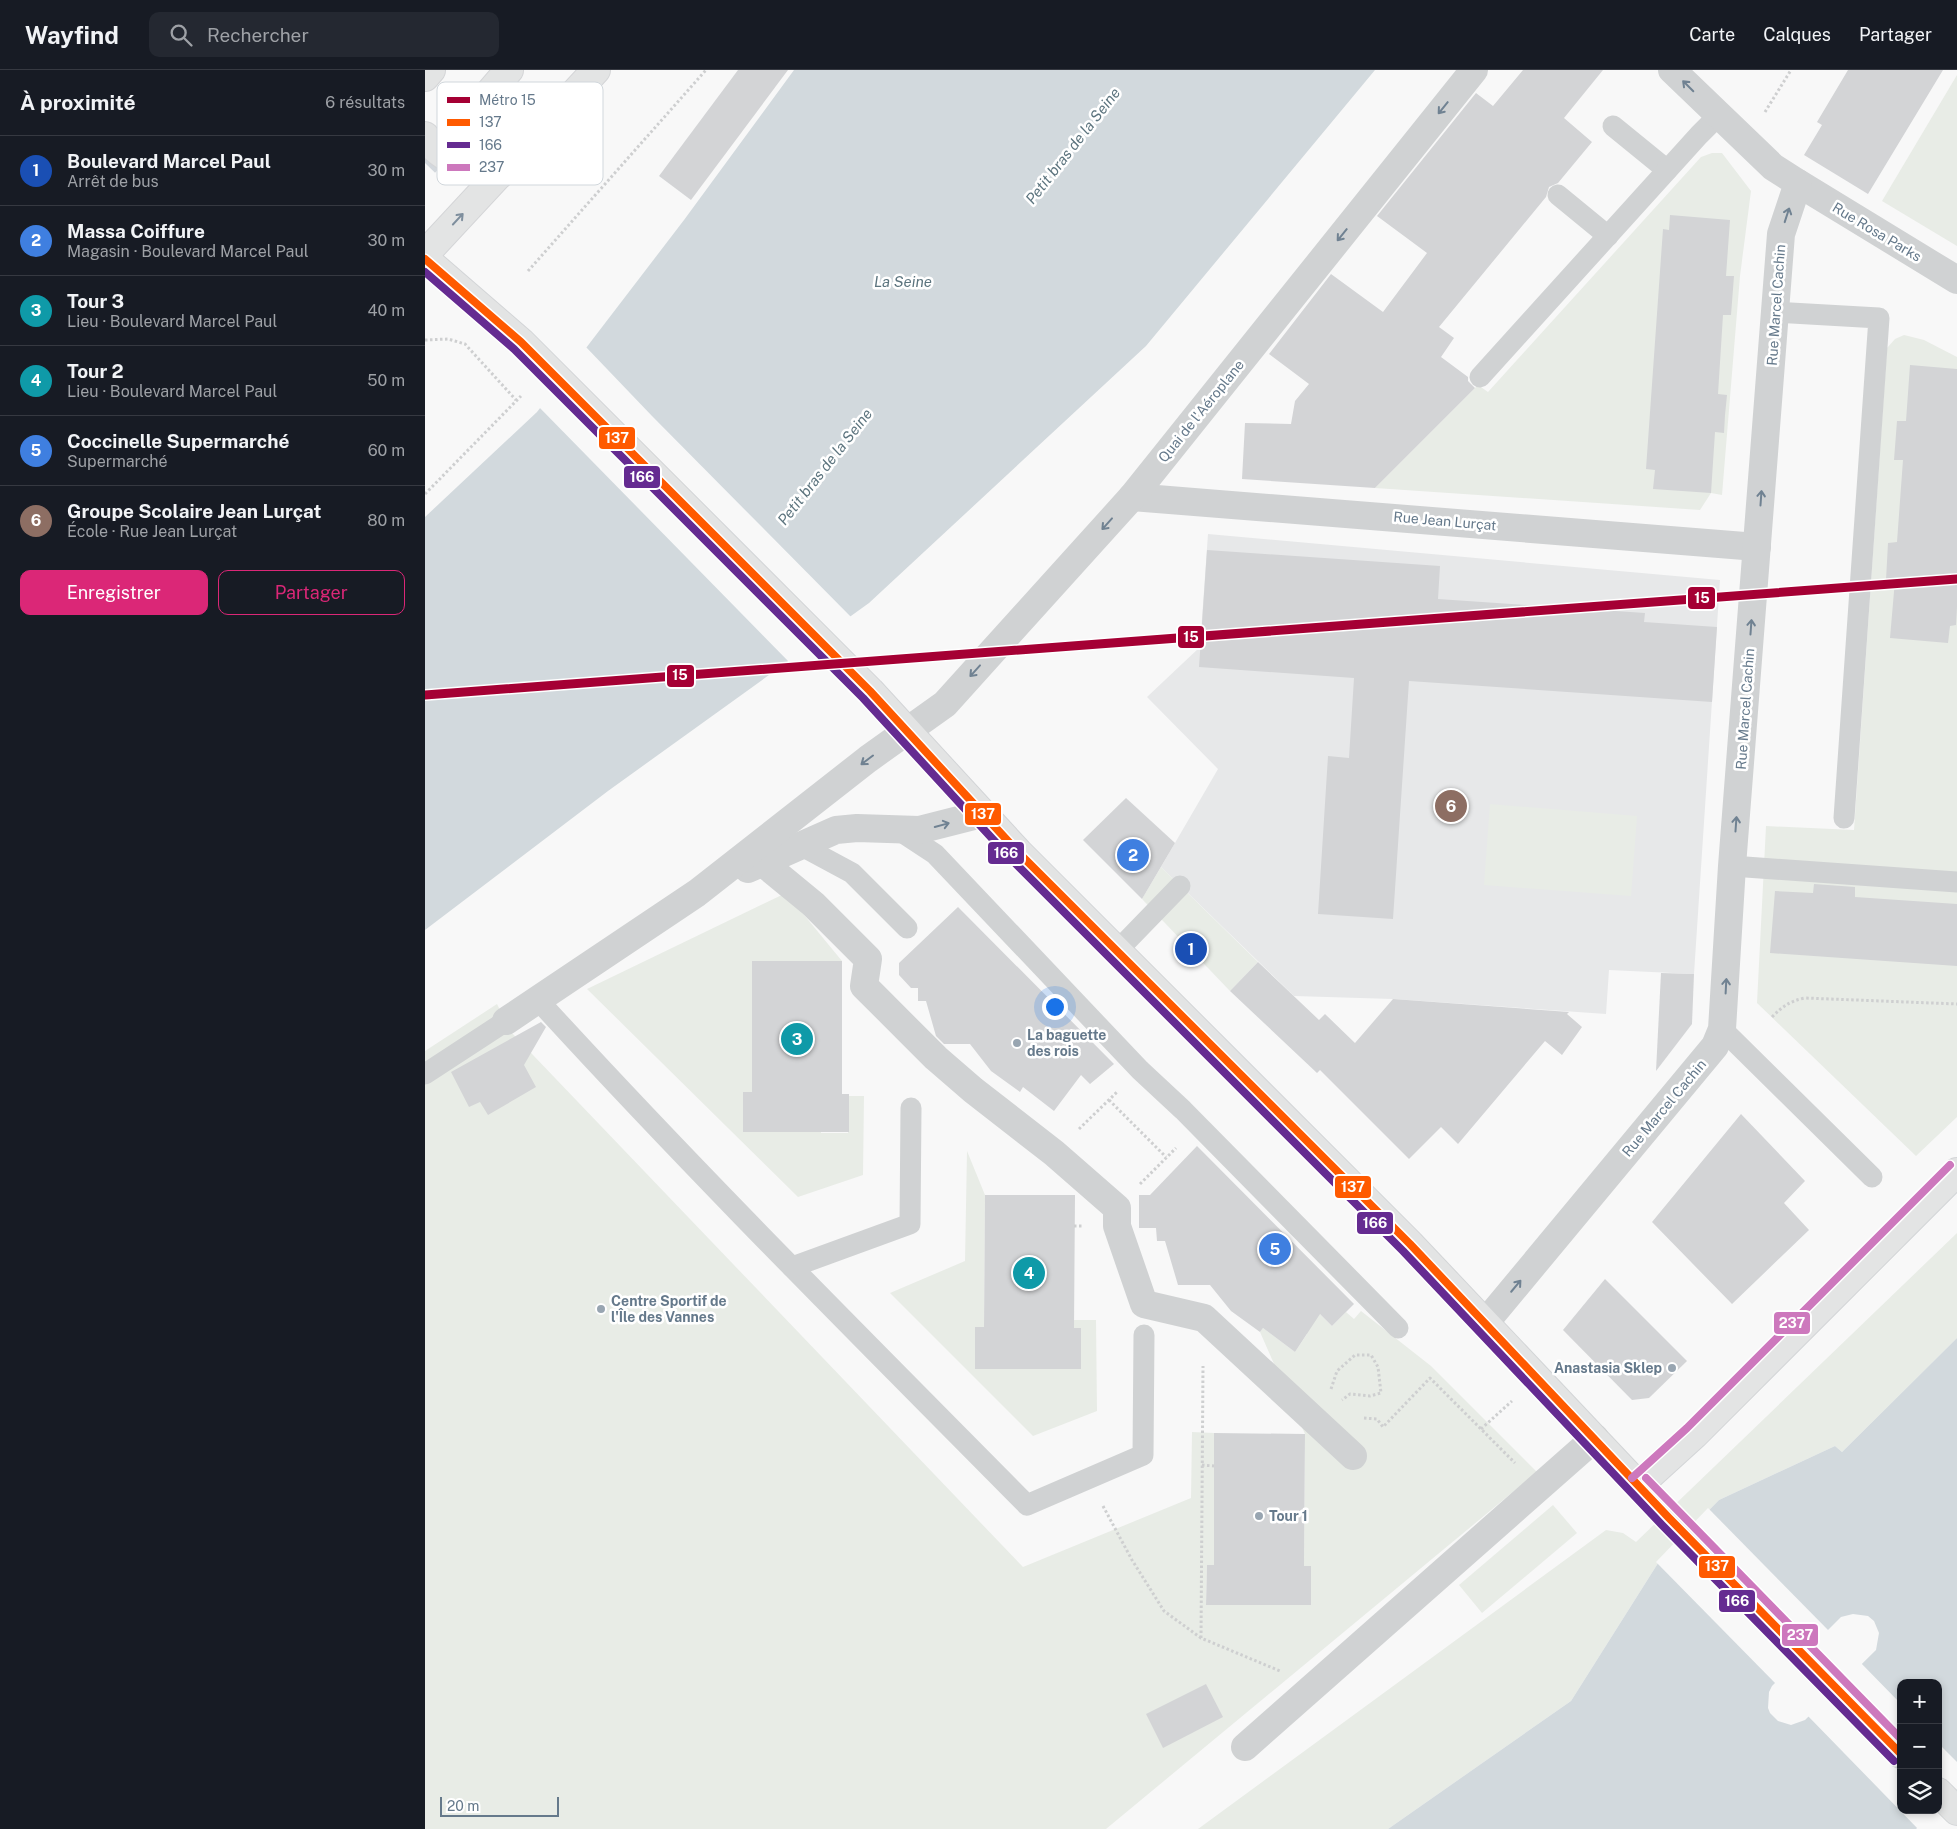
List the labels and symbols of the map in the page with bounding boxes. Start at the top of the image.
one-way arrow [1682,80,1694,92]
legend [437,82,603,185]
water label: Petit bras de la Seine [1022,84,1123,207]
text: Métro 15 [479,92,536,108]
one-way arrow [1438,101,1449,114]
text: 137 [479,114,502,130]
text: 166 [479,137,502,153]
text: 237 [479,159,504,175]
street label: Rue Rosa Parks [1830,199,1924,265]
one-way arrow [1783,207,1793,223]
one-way arrow [452,212,464,225]
one-way arrow [1336,228,1347,241]
street label: Rue Marcel Cachin [1764,244,1788,366]
water label: La Seine [874,273,932,290]
street label: Quai de l'Aéroplane [1155,357,1247,465]
water label: Petit bras de la Seine [774,405,875,528]
line badge: 137 [598,426,636,450]
text: 137 [605,430,629,446]
line badge: 166 [623,465,661,489]
text: 166 [630,469,654,485]
one-way arrow [1756,490,1766,506]
street label: Rue Jean Lurçat [1393,509,1497,533]
one-way arrow [1101,518,1113,531]
line badge: 15 [1687,586,1716,610]
text: 15 [1694,590,1710,606]
one-way arrow [1746,620,1756,636]
line badge: 15 [1177,625,1205,649]
text: 15 [1183,629,1199,645]
street label: Rue Marcel Cachin [1733,648,1757,770]
line badge: 15 [666,664,695,688]
one-way arrow [969,664,980,677]
text: 15 [672,667,688,683]
one-way arrow [861,754,874,765]
pin: 6 [1435,787,1467,825]
line badge: 137 [964,802,1002,826]
text: 137 [971,806,995,822]
one-way arrow [1731,816,1740,832]
one-way arrow [933,820,949,829]
pin: 2 [1117,836,1149,874]
line badge: 166 [987,841,1025,865]
text: 166 [994,845,1018,861]
pin: 1 [1175,930,1207,968]
one-way arrow [1721,979,1730,995]
your location [1042,994,1068,1020]
pin: 3 [781,1020,813,1058]
place label: La baguette des rois [1027,1027,1106,1059]
marker: La baguette des rois [1011,1037,1023,1049]
street label: Rue Marcel Cachin [1619,1056,1709,1160]
line badge: 137 [1334,1175,1372,1199]
text: 137 [1341,1179,1365,1195]
line badge: 166 [1356,1211,1394,1235]
text: 166 [1363,1215,1387,1231]
pin: 5 [1259,1230,1291,1268]
pin: 4 [1013,1254,1045,1292]
one-way arrow [1511,1279,1522,1292]
place label: Centre Sportif de l'Île des Vannes [611,1293,727,1325]
marker: Centre Sportif de l'Île des Vannes [595,1303,607,1315]
line badge: 237 [1773,1311,1811,1335]
text: 237 [1779,1315,1806,1331]
place label: Anastasia Sklep [1554,1360,1662,1376]
marker: Anastasia Sklep [1666,1362,1678,1374]
place label: Tour 1 [1269,1508,1308,1524]
marker: Tour 1 [1253,1510,1265,1522]
line badge: 137 [1698,1555,1736,1579]
text: 137 [1705,1558,1729,1574]
line badge: 166 [1718,1589,1756,1613]
text: 166 [1725,1593,1749,1609]
line badge: 237 [1781,1623,1819,1647]
text: 237 [1787,1627,1814,1643]
scale bar [440,1794,559,1817]

